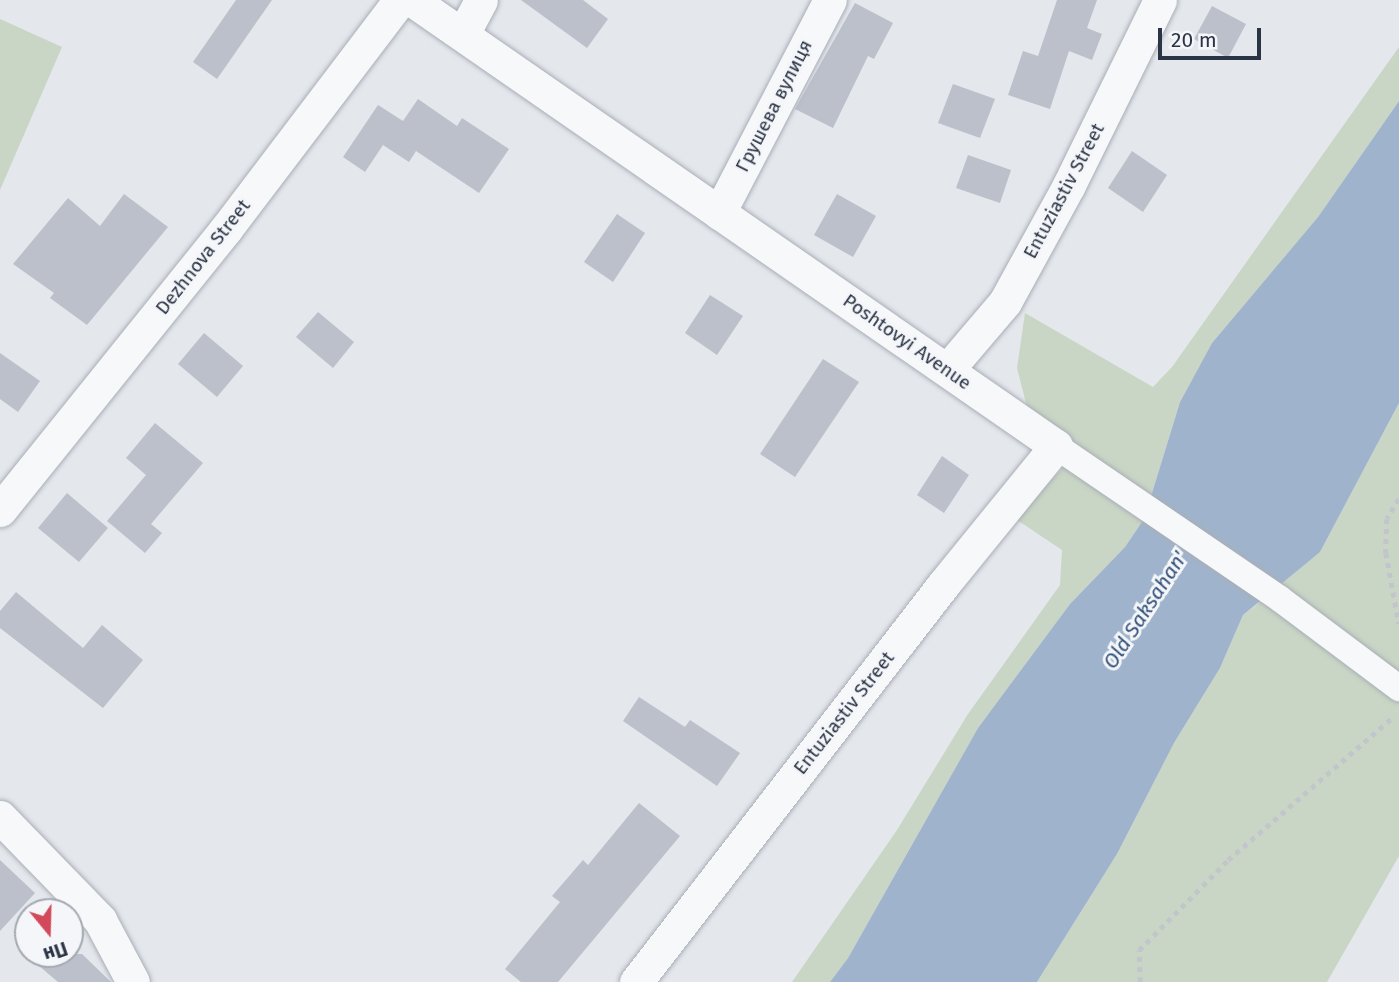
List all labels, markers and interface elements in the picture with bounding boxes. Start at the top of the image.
scale bar [1161,14,1264,58]
text: 20 m [1171,27,1217,53]
street label: Грушева вулиця [731,36,817,176]
street label: Entuziastiv Street [1019,119,1109,263]
street label: Dezhnova Street [151,195,255,319]
street label: Poshtovyi Avenue [838,289,976,395]
water label: Old Saksahan' [1098,547,1192,673]
street label: Entuziastiv Street [789,647,899,779]
north arrow [14,898,84,968]
text: Пн [40,937,70,966]

